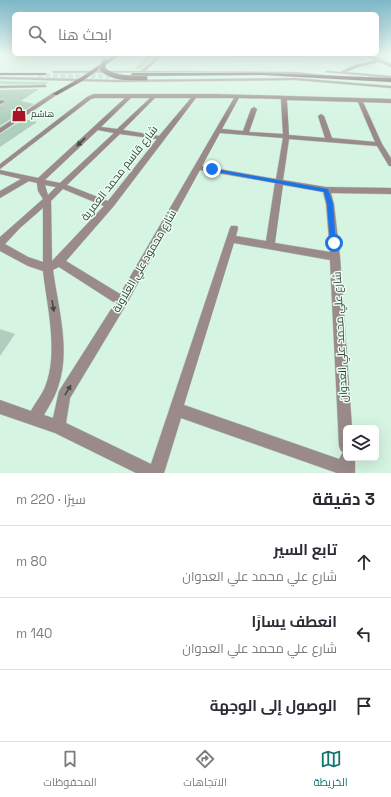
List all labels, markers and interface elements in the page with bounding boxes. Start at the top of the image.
search box [12,12,379,56]
icon: search [26,23,48,45]
text: ابحث هنا [58,25,112,44]
shop icon: هاشم [10,105,28,123]
place label: هاشم [31,108,54,120]
street label: شارع قاسم محمد العمرية [77,123,161,224]
one-way arrow [76,137,86,147]
route end [203,160,221,178]
street label: شارع محمود علي العلاونة [109,207,181,316]
route start [325,234,343,252]
street label: شارع علي محمد علي العدوان [330,271,352,403]
one-way arrow [50,300,56,312]
one-way arrow [64,385,72,395]
map controls [343,425,379,461]
button: layers [343,425,379,461]
text: 3 دقيقة [312,488,375,510]
text: سيرًا · 220 m [16,491,86,508]
text: تابع السير [274,540,337,559]
icon: ahead [353,551,375,573]
text: 80 m [16,553,47,570]
text: شارع علي محمد علي العدوان [182,568,337,585]
text: انعطف يسارًا [251,612,337,631]
icon: left [353,623,375,645]
text: 140 m [16,625,52,642]
text: شارع علي محمد علي العدوان [182,640,337,657]
icon: arrive [353,695,375,717]
text: الوصول إلى الوجهة [210,696,337,715]
tab: المحفوظات [43,748,97,792]
tab: الاتجاهات [183,748,227,792]
tab: الخريطة [313,748,348,792]

